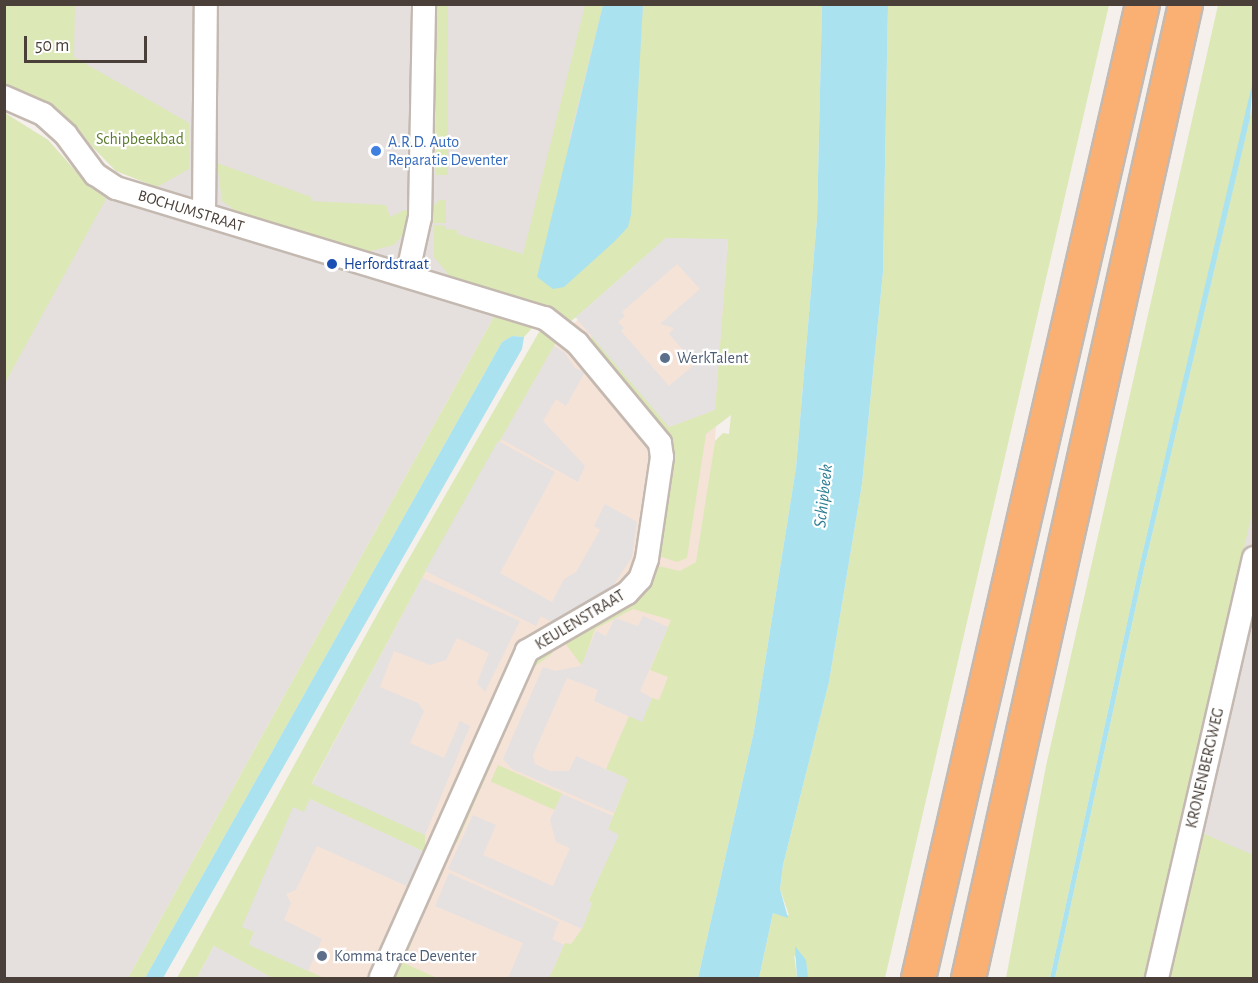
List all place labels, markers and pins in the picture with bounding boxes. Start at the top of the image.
place label: A.R.D. Auto Reparatie Deventer [388,132,508,170]
marker: A.R.D. Auto Reparatie Deventer [369,144,383,158]
place label: Herfordstraat [344,254,429,274]
marker: Herfordstraat [325,257,339,271]
place label: WerkTalent [677,348,748,368]
marker: WerkTalent [658,351,672,365]
place label: Komma trace Deventer [334,946,477,966]
marker: Komma trace Deventer [315,949,329,963]

